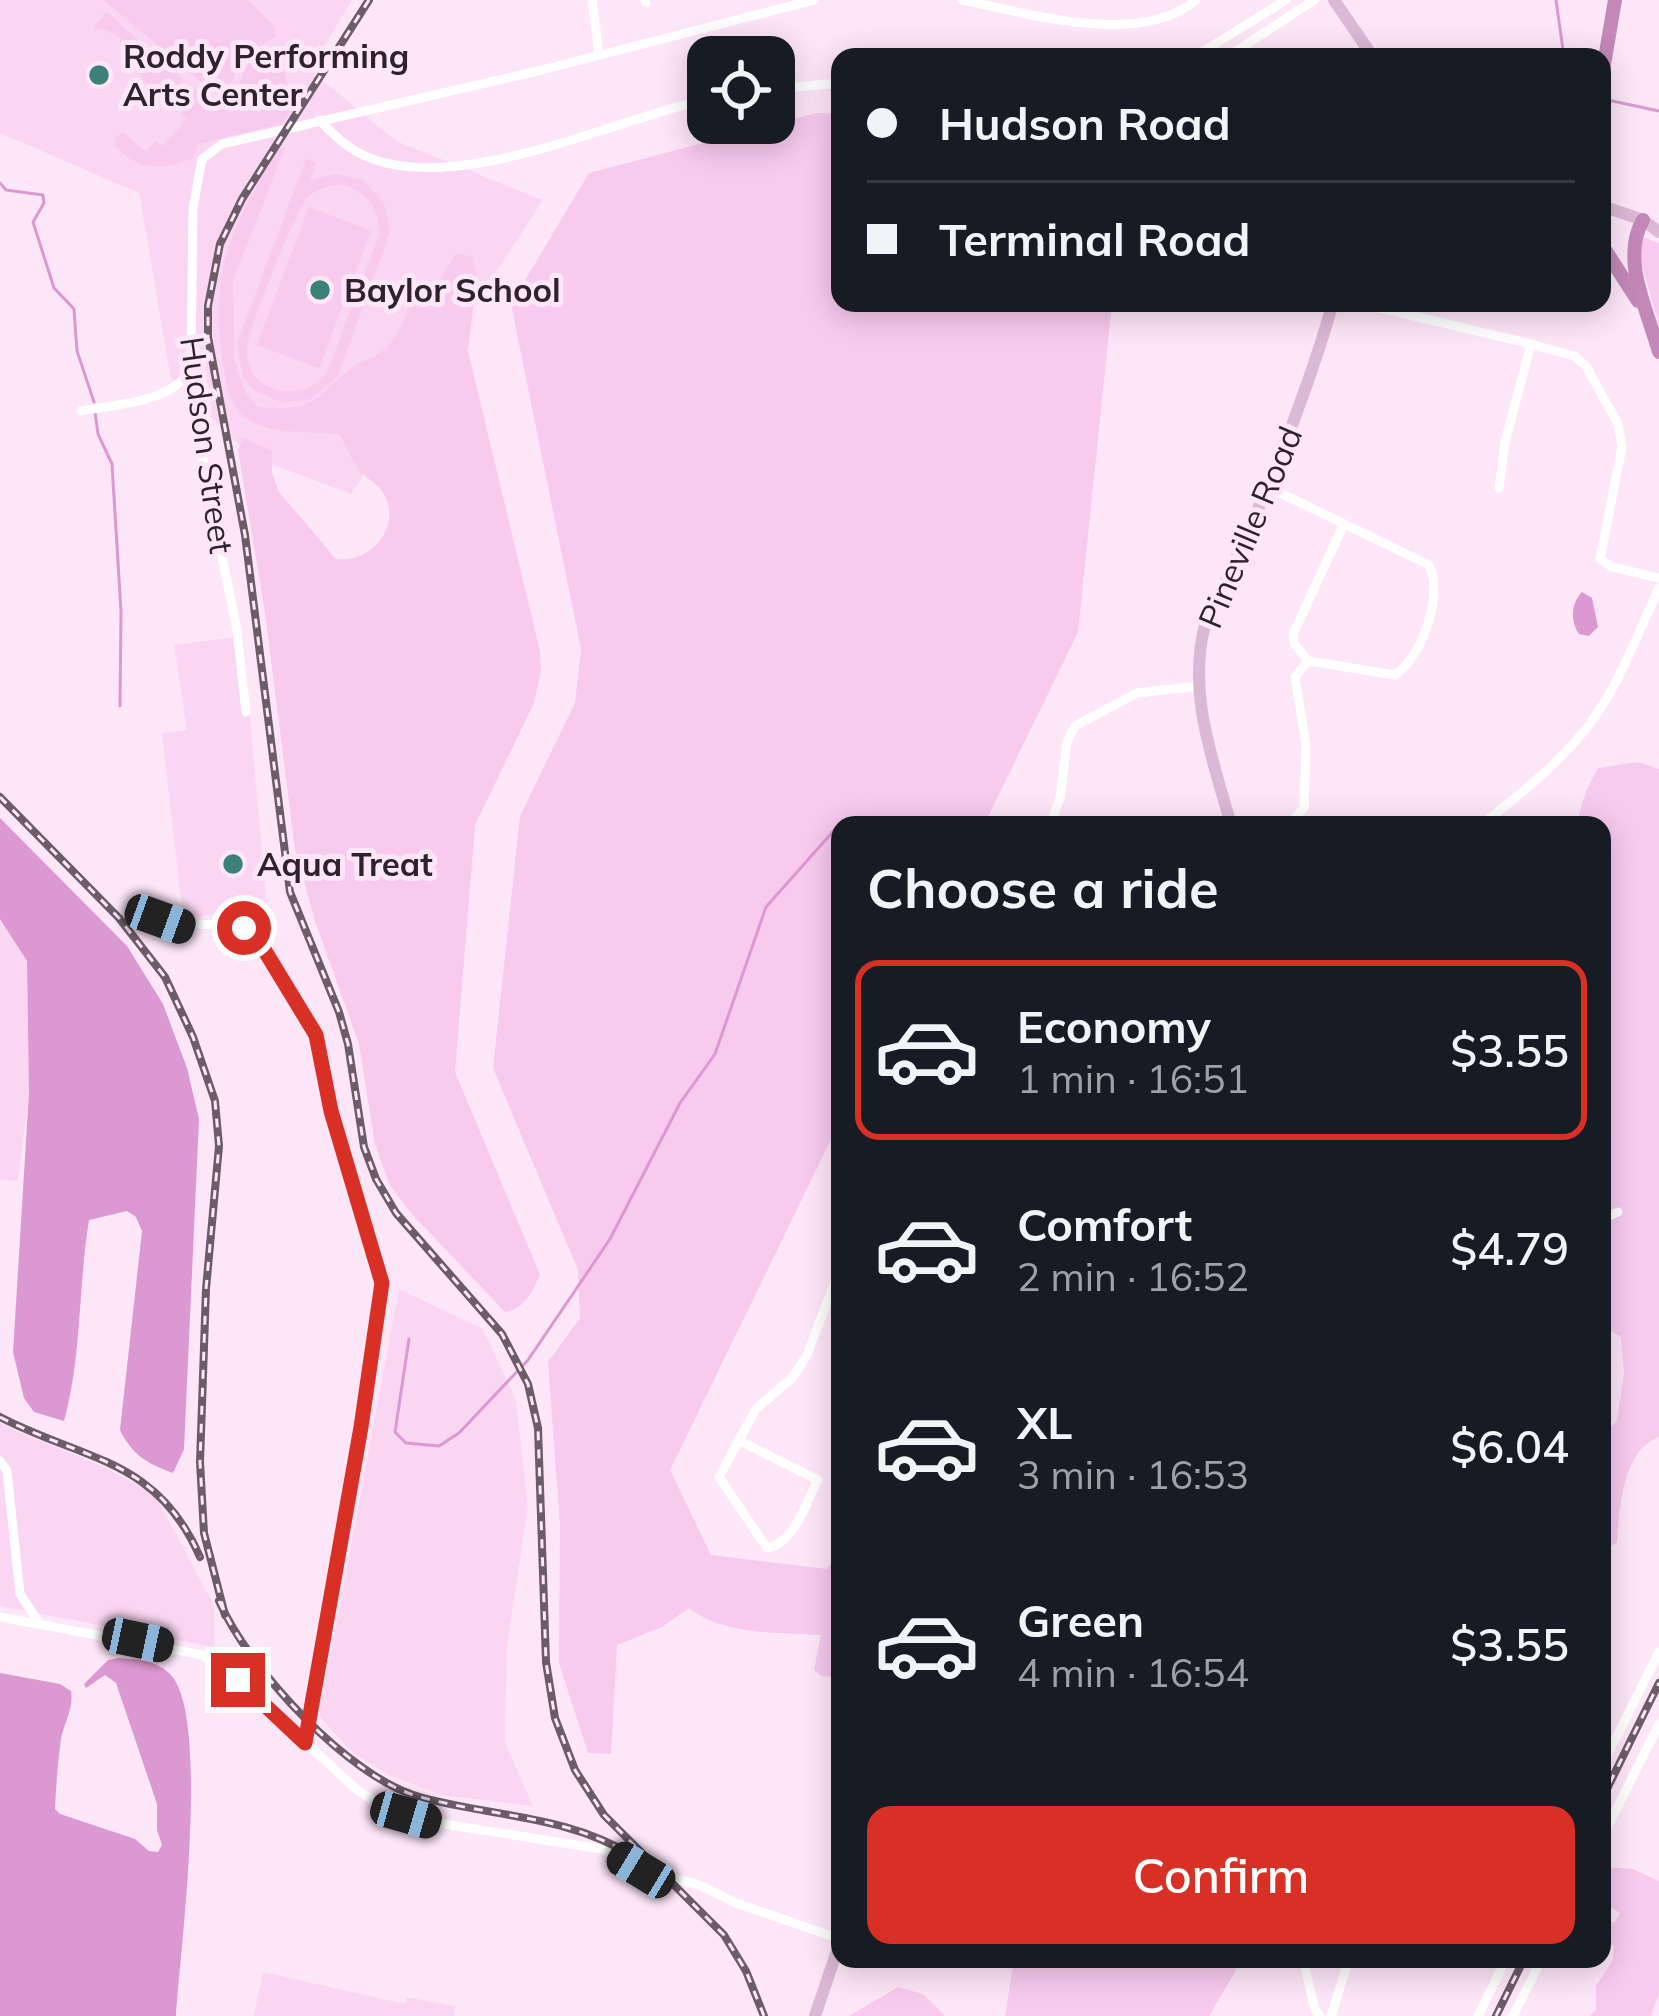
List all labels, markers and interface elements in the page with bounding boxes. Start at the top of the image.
place label: Roddy Performing Arts Center [123,35,409,114]
map controls [687,36,795,144]
button: locate [687,36,795,144]
marker: Roddy Performing Arts Center [86,62,112,88]
text: Hudson Road [939,95,1231,151]
text: Terminal Road [939,211,1250,267]
place label: Baylor School [344,269,561,310]
marker: Baylor School [307,277,333,303]
street label: Hudson Street [172,334,243,556]
street label: Pineville Road [1189,420,1310,634]
place label: Aqua Treat [257,843,433,884]
marker: Aqua Treat [220,851,246,877]
text: Choose a ride [867,854,1219,922]
car [120,890,200,948]
route start [217,901,271,955]
icon: car [873,996,981,1104]
text: Economy [1017,998,1211,1054]
text: $3.55 [1450,1022,1569,1078]
text: 1 min · 16:51 [1017,1054,1249,1103]
icon: car [873,1194,981,1302]
text: Comfort [1017,1196,1192,1252]
text: $4.79 [1450,1220,1569,1276]
text: 2 min · 16:52 [1017,1252,1249,1301]
icon: car [873,1392,981,1500]
text: XL [1017,1394,1072,1450]
text: $6.04 [1450,1418,1569,1474]
text: 3 min · 16:53 [1017,1450,1249,1499]
icon: car [873,1590,981,1698]
text: Green [1017,1592,1144,1648]
car [99,1615,177,1665]
text: $3.55 [1450,1616,1569,1672]
text: 4 min · 16:54 [1017,1648,1249,1697]
route end [211,1653,265,1707]
car [366,1788,446,1842]
button: Confirm [867,1806,1575,1944]
car [601,1836,681,1904]

